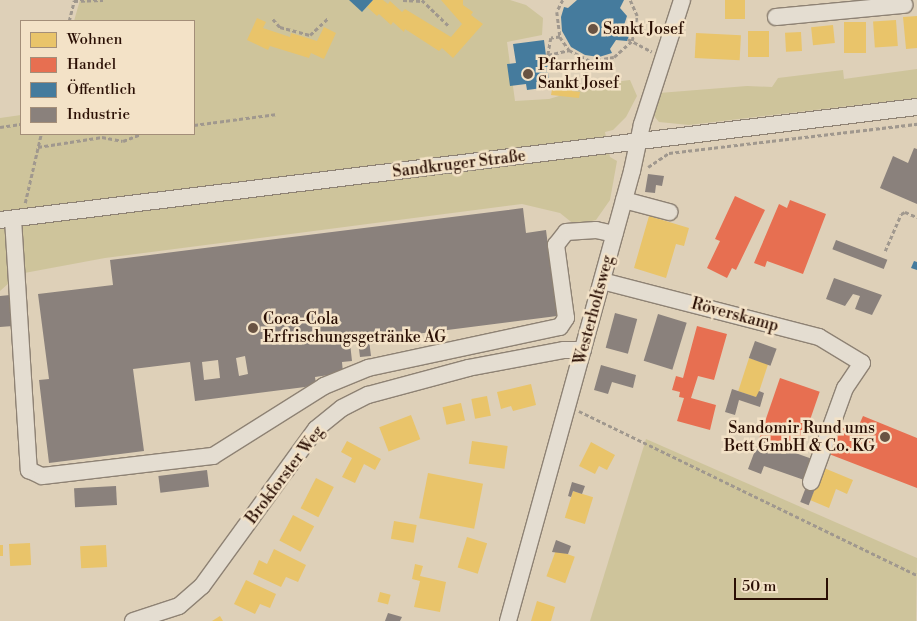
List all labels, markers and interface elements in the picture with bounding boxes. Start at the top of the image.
place label: Sankt Josef [603,19,684,39]
legend [20,20,195,135]
marker: Sankt Josef [587,23,599,35]
text: Wohnen [67,30,122,49]
text: Handel [67,55,116,74]
place label: Pfarrheim Sankt Josef [538,55,619,93]
marker: Pfarrheim Sankt Josef [522,68,534,80]
text: Öffentlich [67,80,136,99]
text: Industrie [67,105,130,124]
street label: Sandkruger Straße [391,146,527,182]
street label: Westerholtsweg [570,253,618,367]
street label: Röverskamp [689,294,781,336]
place label: Coca-Cola Erfrischungsgetränke AG [263,309,446,347]
marker: Coca-Cola Erfrischungsgetränke AG [247,322,259,334]
place label: Sandomir Rund ums Bett GmbH & Co. KG [724,418,875,456]
street label: Brokforster Weg [242,422,328,528]
marker: Sandomir Rund ums Bett GmbH & Co. KG [879,431,891,443]
scale bar [737,568,831,600]
text: 50 m [742,577,776,596]

